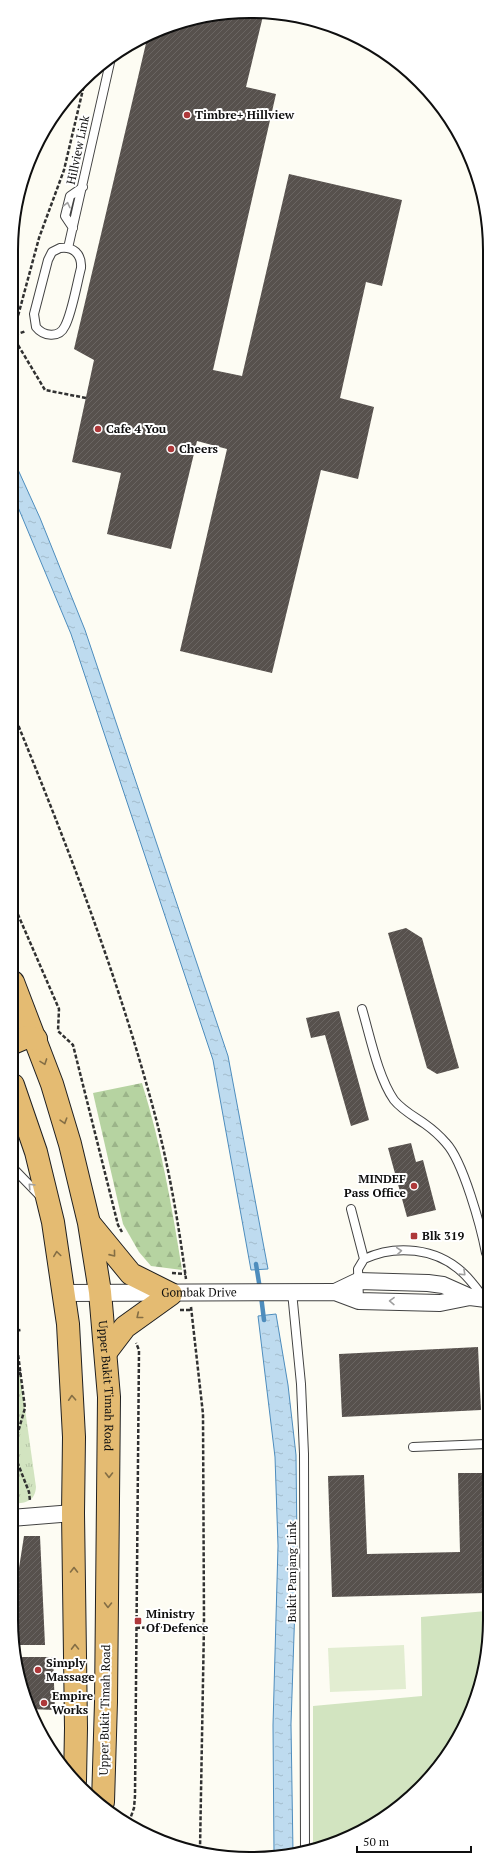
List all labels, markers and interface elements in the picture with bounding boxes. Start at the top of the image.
place label: Timbre+ Hillview [195,107,295,122]
marker: Timbre+ Hillview [182,110,192,120]
street label: Hillview Link [63,113,92,186]
one-way arrow [63,202,71,208]
place label: Cafe 4 You [106,421,167,436]
marker: Cafe 4 You [93,424,103,434]
place label: Cheers [179,441,219,456]
marker: Cheers [166,444,176,454]
one-way arrow [39,1058,48,1065]
one-way arrow [59,1117,67,1124]
place label: MINDEF Pass Office [344,1171,407,1200]
marker: MINDEF Pass Office [409,1181,419,1191]
one-way arrow [28,1183,35,1191]
place label: Blk 319 [422,1228,465,1243]
marker: Blk 319 [409,1231,419,1241]
one-way arrow [396,1246,402,1255]
one-way arrow [109,1249,116,1256]
one-way arrow [53,1251,62,1257]
one-way arrow [458,1268,466,1276]
street label: Gombak Drive [161,1284,237,1300]
one-way arrow [389,1297,395,1305]
one-way arrow [136,1312,143,1319]
street label: Upper Bukit Timah Road [95,1320,117,1452]
one-way arrow [67,1395,76,1401]
one-way arrow [105,1472,113,1478]
street label: Bukit Panjang Link [284,1521,299,1623]
one-way arrow [70,1567,78,1573]
one-way arrow [104,1602,112,1608]
place label: Ministry Of Defence [146,1606,209,1635]
marker: Ministry Of Defence [133,1616,143,1626]
one-way arrow [71,1644,79,1650]
street label: Upper Bukit Timah Road [96,1644,113,1776]
place label: Simply Massage [46,1655,95,1684]
marker: Simply Massage [33,1665,43,1675]
place label: Empire Works [52,1688,94,1717]
marker: Empire Works [39,1698,49,1708]
scale bar [357,1828,471,1854]
text: 50 m [363,1834,390,1849]

